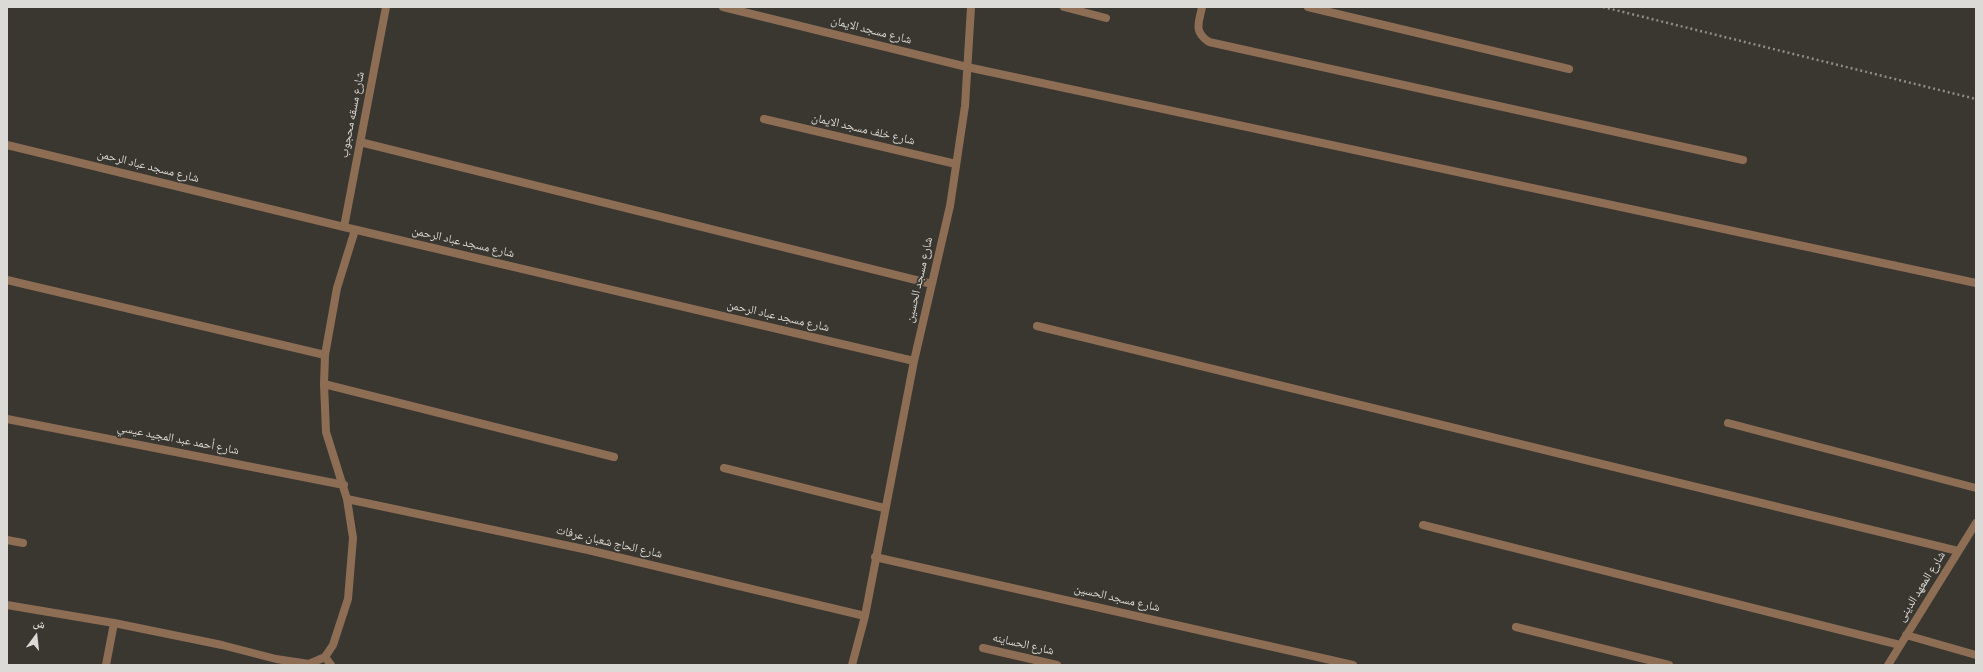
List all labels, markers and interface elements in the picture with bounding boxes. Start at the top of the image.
street label: شارع مسجد الايمان [829,14,913,48]
street label: شارع مسقه محجوب [338,71,368,159]
street label: شارع خلف مسجد الايمان [810,111,916,149]
street label: شارع مسجد عباد الرحمن [96,147,200,187]
street label: شارع مسجد عباد الرحمن [410,224,516,262]
street label: شارع مسجد الحسين [903,236,937,324]
street label: شارع مسجد عباد الرحمن [725,298,831,336]
street label: شارع أحمد عبد المجيد عيسي [116,421,240,459]
street label: شارع الحاج شعبان عرفات [554,524,664,562]
street label: شارع المعهد الدينى [1895,549,1949,625]
street label: شارع مسجد الحسين [1073,582,1161,616]
text: ش [32,615,47,633]
north arrow [16,616,56,656]
street label: شارع الحساينه [991,631,1055,659]

